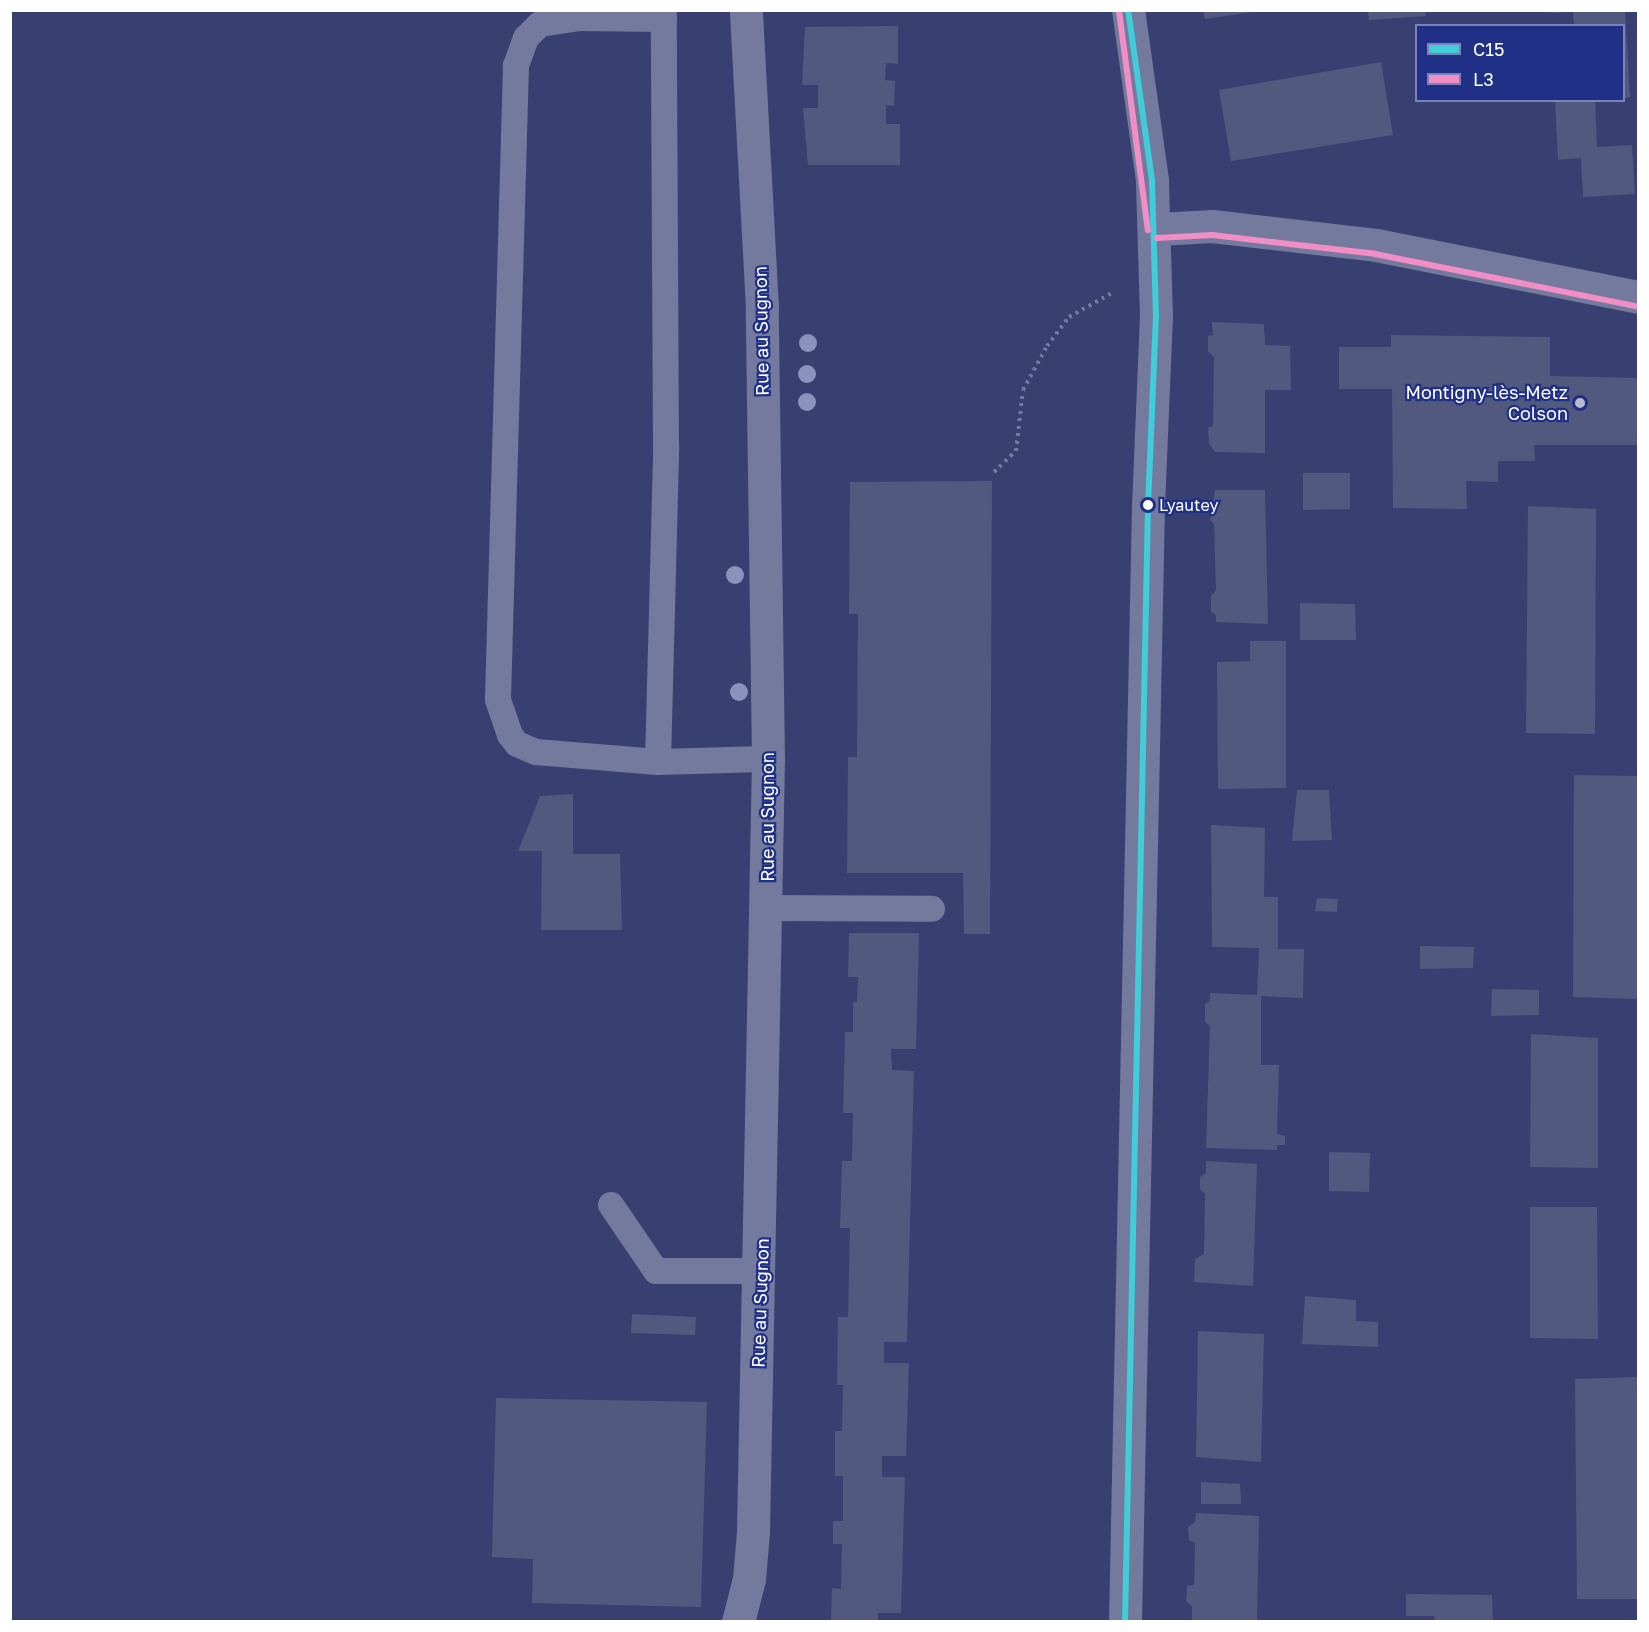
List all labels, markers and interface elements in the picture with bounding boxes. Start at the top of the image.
legend [1415,24,1625,102]
text: C15 [1473,38,1504,60]
text: L3 [1473,68,1494,90]
street label: Rue au Sugnon [749,266,773,396]
place label: Montigny-lès-Metz Colson [1405,382,1568,424]
marker: Montigny-lès-Metz Colson [1573,396,1587,410]
place label: Lyautey [1159,495,1218,515]
marker: Lyautey [1142,499,1154,511]
street label: Rue au Sugnon [756,752,778,882]
street label: Rue au Sugnon [747,1238,773,1368]

